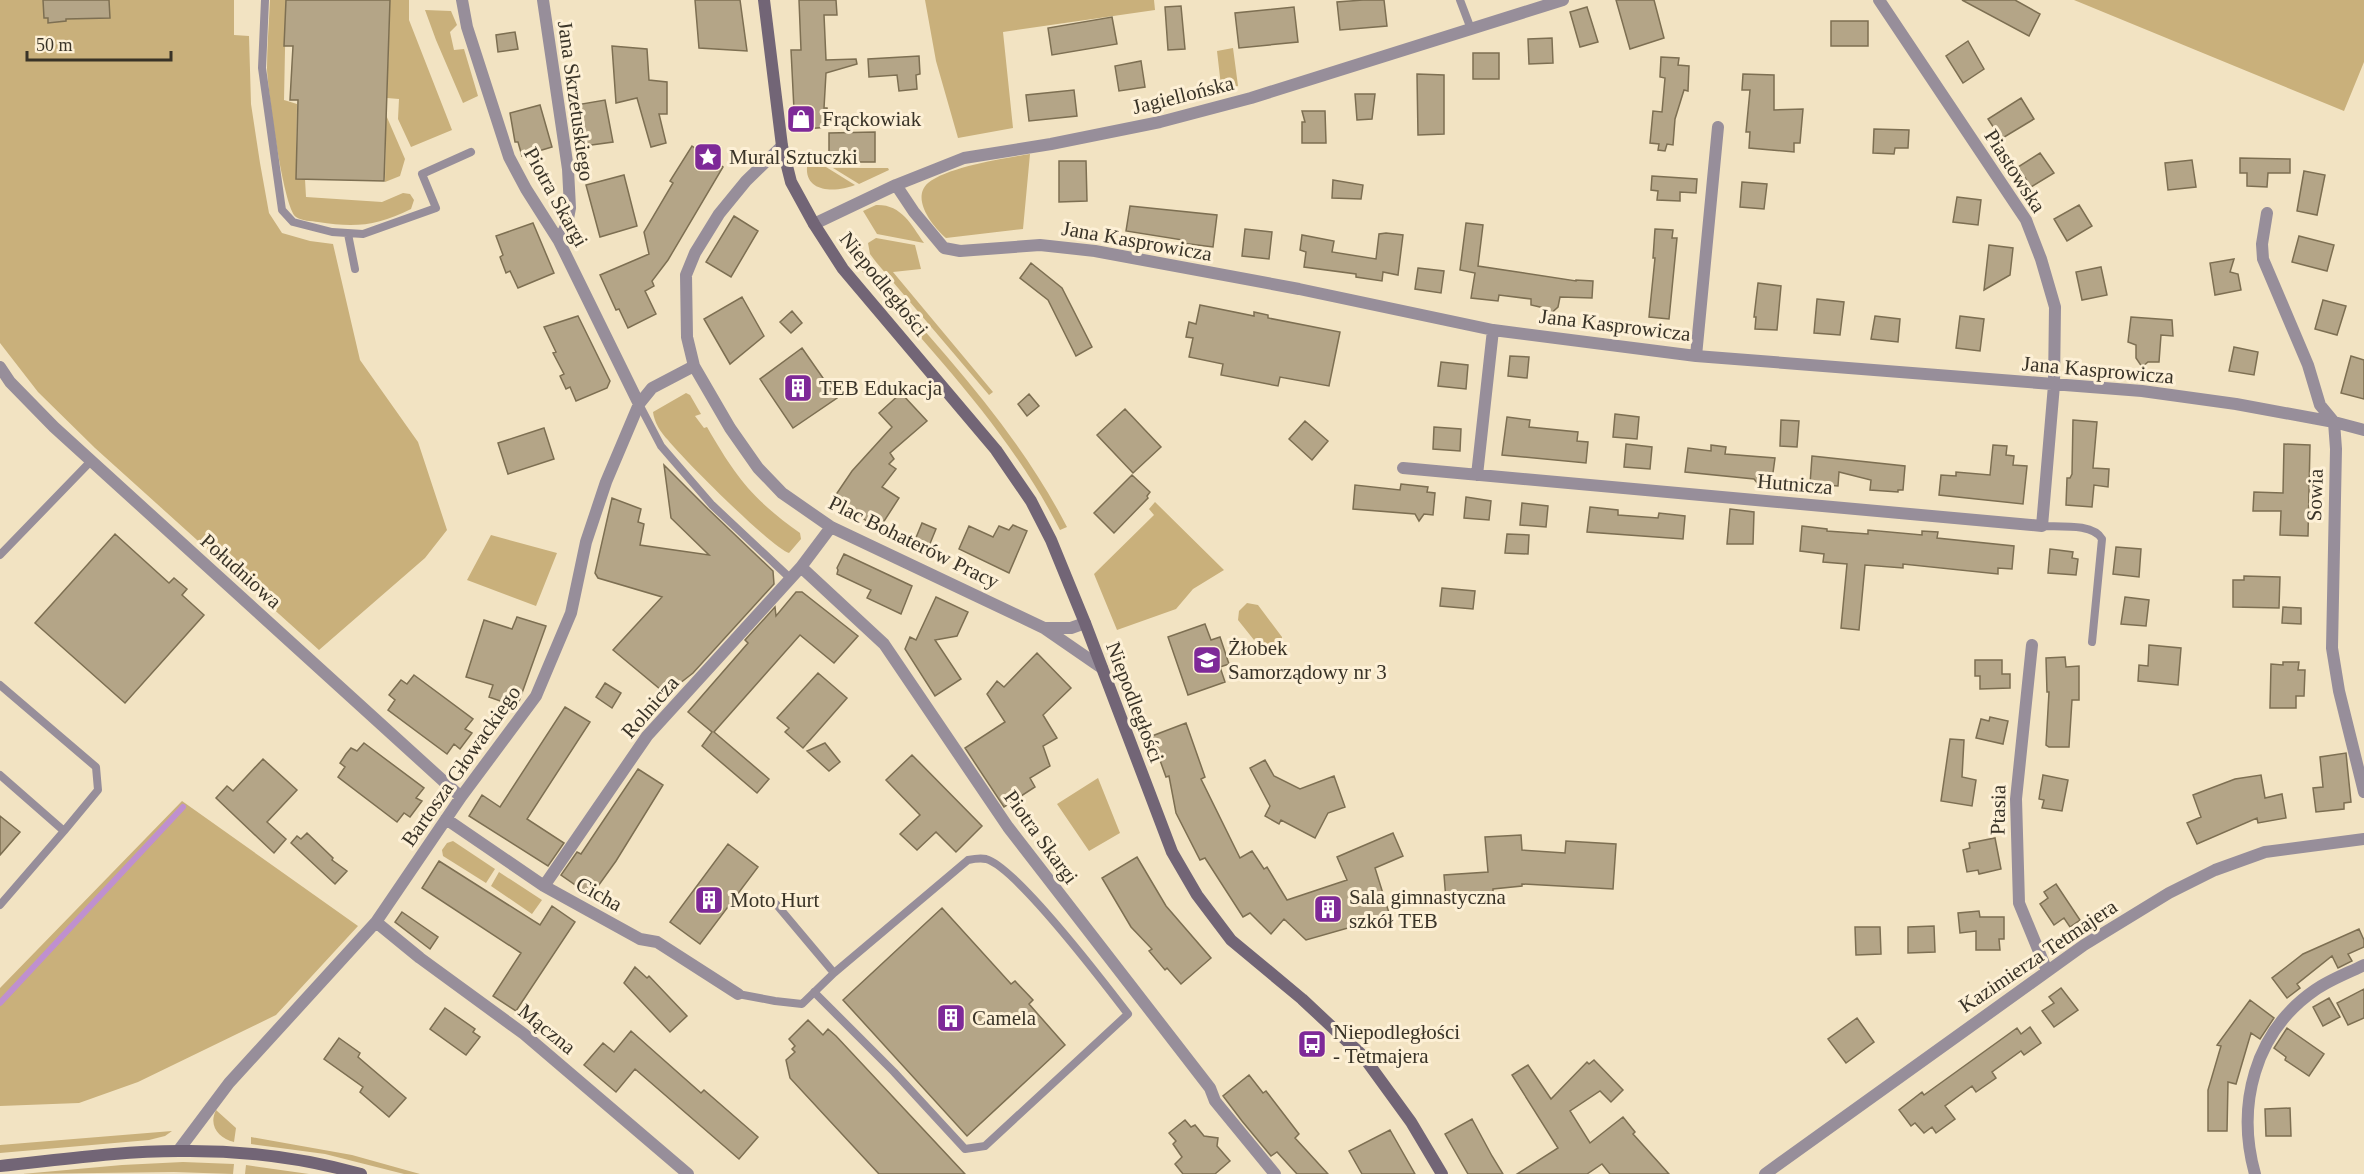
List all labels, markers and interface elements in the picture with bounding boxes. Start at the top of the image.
street label: Jana Skrzetuskiego [553,19,599,183]
scale bar [27,24,171,62]
text: 50 m [36,35,73,55]
street label: Jagiellońska [1130,71,1237,119]
shop icon: Frąckowiak [785,103,817,135]
place label: Frąckowiak [822,107,922,131]
street label: Piastowska [1979,125,2051,218]
place icon: Mural Sztuczki [692,141,724,173]
street label: Piotra Skargi [519,143,593,251]
place label: Mural Sztuczki [729,145,858,169]
street label: Jana Kasprowicza [1060,216,1215,266]
street label: Niepodległości [835,227,933,341]
street label: Jana Kasprowicza [1538,304,1693,346]
street label: Jana Kasprowicza [2021,351,2176,389]
building icon: TEB Edukacja [782,372,814,404]
place label: TEB Edukacja [819,376,943,400]
street label: Sowia [2302,468,2328,522]
street label: Hutnicza [1756,469,1834,499]
street label: Plac Bohaterów Pracy [825,490,1004,594]
street label: Południowa [196,529,287,614]
place label: Żłobek Samorządowy nr 3 [1228,636,1387,684]
street label: Niepodległości [1101,638,1169,766]
school or university icon: Żłobek Samorządowy nr 3 [1191,644,1223,676]
street label: Rolnicza [616,670,684,743]
street label: Bartosza Głowackiego [396,681,526,851]
street label: Ptasia [1986,784,2010,835]
street label: Piotra Skargi [999,786,1083,889]
street label: Cicha [572,872,627,917]
building icon: Moto Hurt [693,884,725,916]
place label: Sala gimnastyczna szkół TEB [1349,885,1507,933]
place label: Moto Hurt [730,888,819,912]
building icon: Sala gimnastyczna szkół TEB [1312,893,1344,925]
street label: Kazimierza Tetmajera [1954,894,2122,1018]
street label: Mączna [514,999,581,1060]
building icon: Camela [935,1002,967,1034]
place label: Camela [972,1006,1037,1030]
place label: Niepodległości - Tetmajera [1333,1020,1460,1068]
bus stop icon: Niepodległości - Tetmajera [1296,1028,1328,1060]

